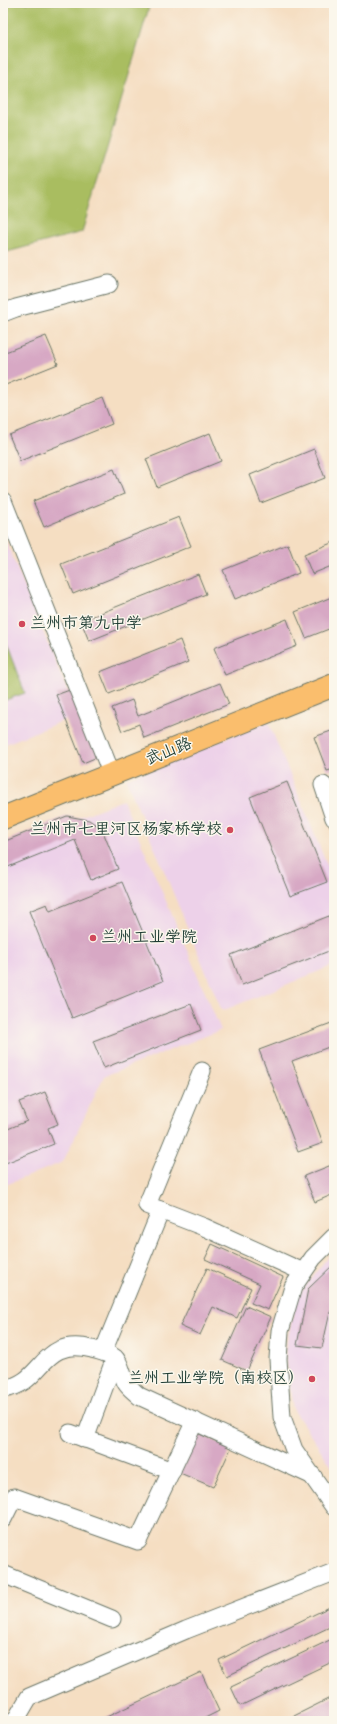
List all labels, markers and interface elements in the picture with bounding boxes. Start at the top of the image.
place label: 兰州市第九中学 [30,612,142,636]
marker: 兰州市第九中学 [17,619,27,629]
street label: 武山路 [142,732,196,772]
place label: 兰州市七里河区杨家桥学校 [30,818,222,842]
marker: 兰州市七里河区杨家桥学校 [225,825,235,835]
place label: 兰州工业学院 [101,926,197,950]
marker: 兰州工业学院 [88,933,98,943]
place label: 兰州工业学院（南校区） [128,1367,304,1391]
marker: 兰州工业学院（南校区） [307,1374,317,1384]

